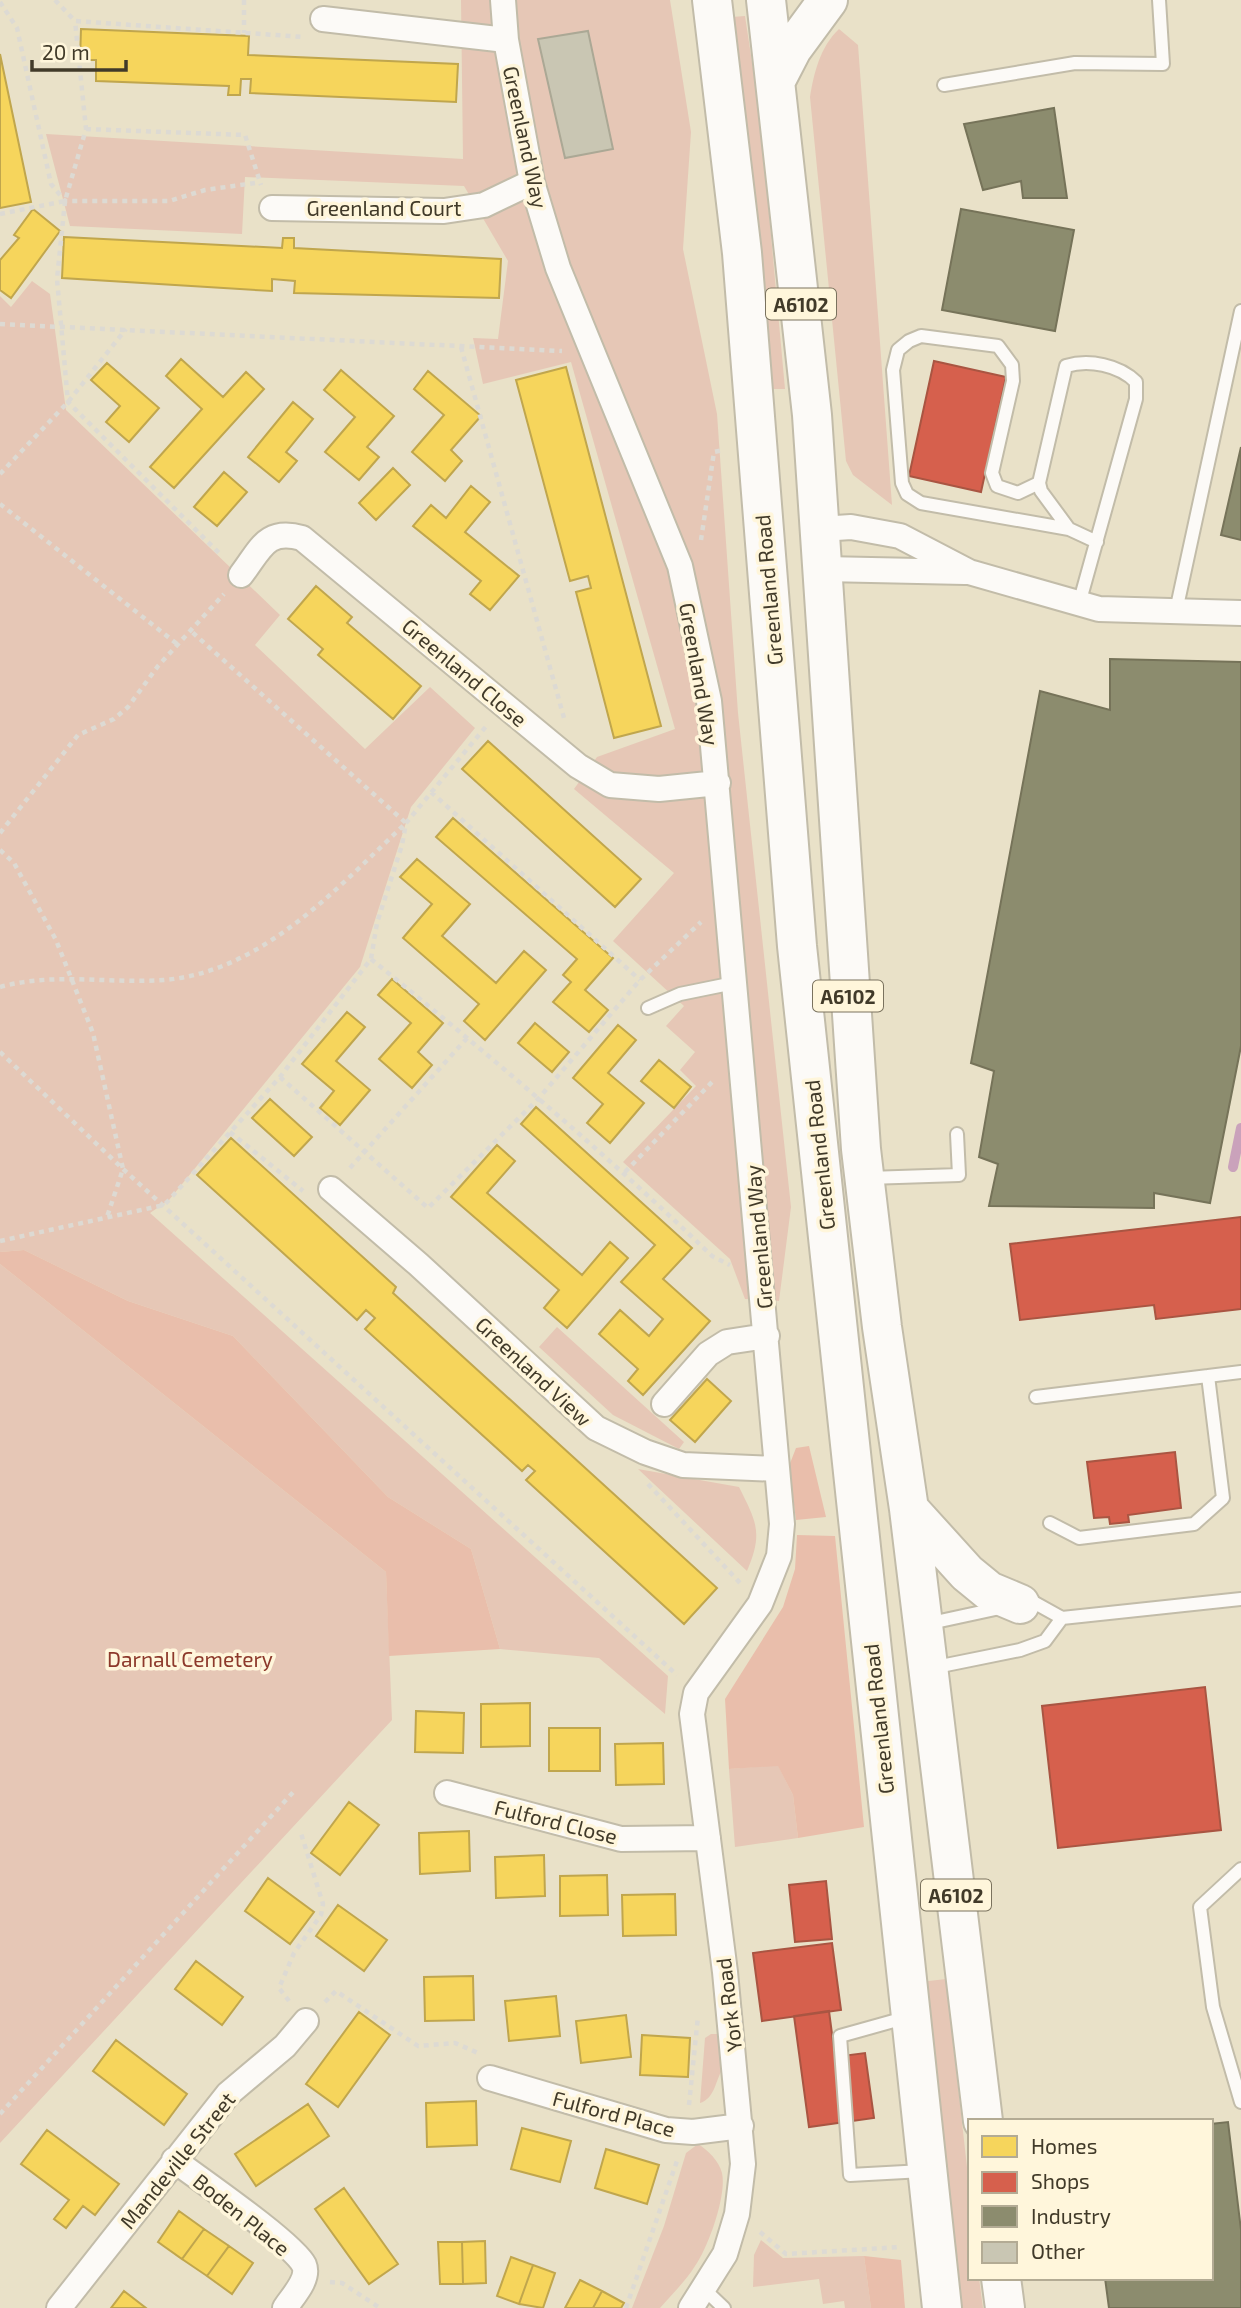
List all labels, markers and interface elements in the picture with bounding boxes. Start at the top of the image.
scale bar [32,28,126,72]
text: 20 m [42,39,90,64]
street label: Greenland Way [499,64,553,210]
street label: Greenland Court [306,195,462,220]
road number: A6102 [766,288,836,320]
street label: Greenland Road [749,514,787,666]
street label: Greenland Way [675,601,725,747]
street label: Greenland Close [398,613,532,731]
road number: A6102 [813,980,883,1012]
street label: Greenland Road [799,1079,839,1231]
street label: Greenland Way [739,1164,777,1310]
street label: Greenland View [471,1311,597,1431]
street label: Greenland Road [858,1643,898,1795]
park label: Darnall Cemetery [107,1646,273,1671]
street label: Fulford Close [492,1794,620,1848]
road number: A6102 [921,1880,991,1910]
street label: York Road [710,1957,746,2053]
street label: Fulford Place [550,2085,678,2141]
street label: Mandeville Street [114,2087,240,2233]
legend [968,2119,1213,2280]
text: Homes [1031,2133,1097,2158]
street label: Boden Place [189,2168,295,2260]
text: Shops [1031,2168,1090,2193]
text: Industry [1031,2203,1111,2228]
text: Other [1031,2238,1086,2263]

